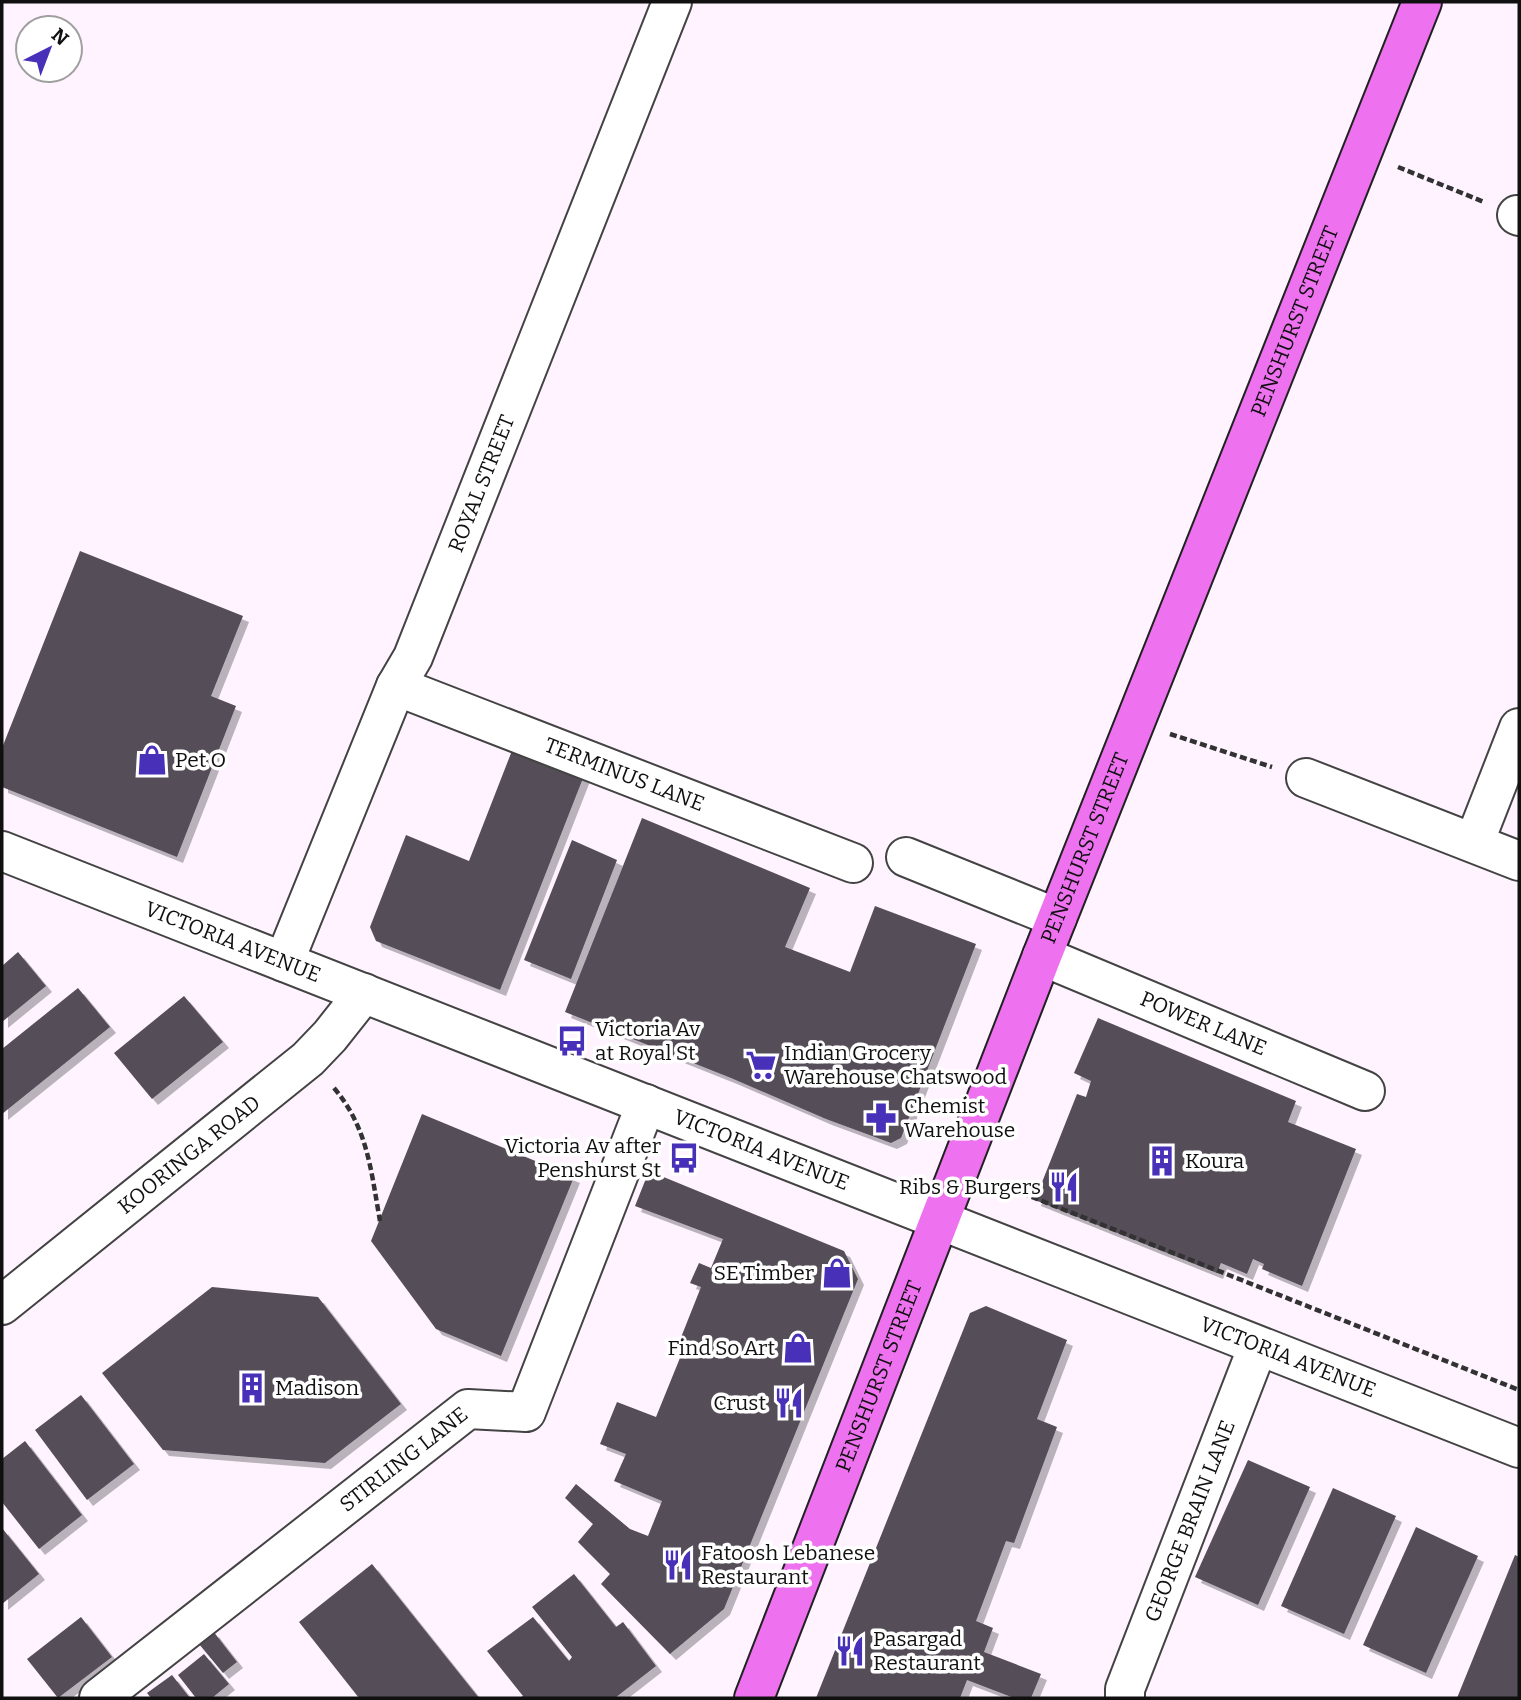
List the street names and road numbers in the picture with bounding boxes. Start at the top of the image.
street label: PENSHURST STREET [1245,222,1344,421]
street label: ROYAL STREET [443,411,520,556]
street label: TERMINUS LANE [541,732,708,817]
street label: PENSHURST STREET [1035,749,1135,947]
street label: VICTORIA AVENUE [141,896,324,988]
street label: POWER LANE [1137,986,1270,1061]
street label: KOORINGA ROAD [113,1090,265,1220]
street label: VICTORIA AVENUE [670,1104,853,1196]
street label: PENSHURST STREET [830,1277,928,1476]
street label: VICTORIA AVENUE [1196,1311,1380,1403]
street label: STIRLING LANE [334,1401,473,1518]
street label: GEORGE BRAIN LANE [1139,1417,1241,1626]

